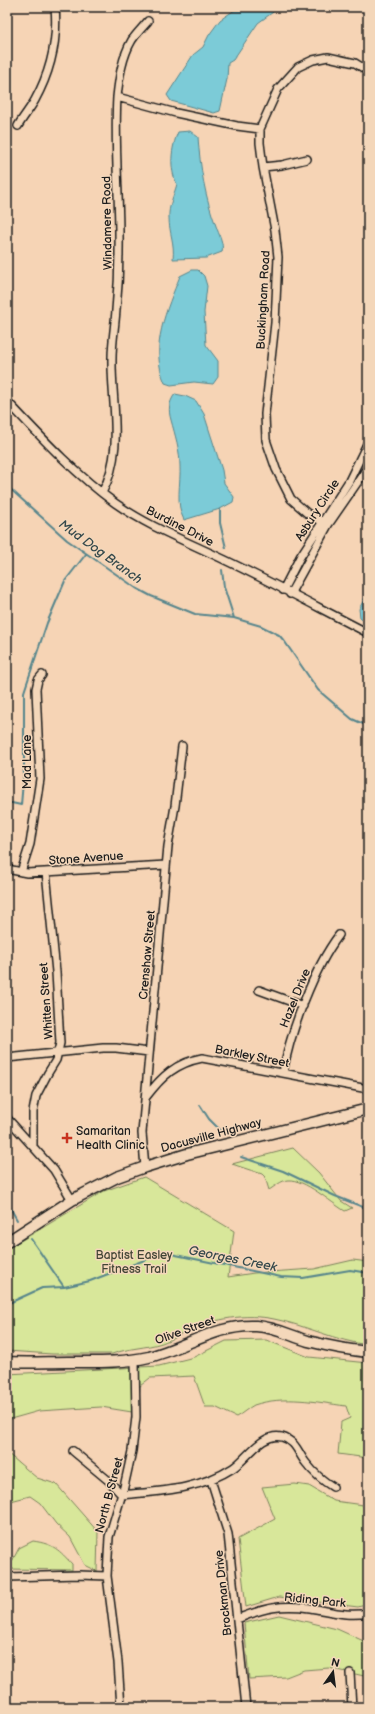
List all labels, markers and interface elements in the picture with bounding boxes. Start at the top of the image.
street label: Windamere Road [99,176,116,270]
street label: Buckingham Road [253,250,274,350]
street label: Asbury Circle [292,477,343,544]
street label: Burdine Drive [143,503,216,550]
water label: Mud Dog Branch [56,516,145,587]
street label: Mad Lane [20,735,35,789]
street label: Stone Avenue [48,848,124,869]
street label: Crenshaw Street [136,909,159,1000]
street label: Whitten Street [36,962,57,1040]
street label: Hazel Drive [277,966,314,1030]
street label: Barkley Street [213,1042,291,1071]
street label: Dacusville Highway [159,1115,264,1156]
place label: Samaritan Health Clinic [76,1124,145,1153]
marker: Samaritan Health Clinic [61,1132,73,1144]
water label: Georges Creek [187,1243,279,1276]
park label: Baptist Easley Fitness Trail [96,1248,173,1277]
street label: Olive Street [153,1313,218,1348]
street label: North B Street [92,1455,127,1535]
street label: Brockman Drive [212,1549,235,1637]
street label: Riding Park [283,1590,347,1611]
north arrow [313,1652,353,1692]
text: N [330,1655,341,1670]

